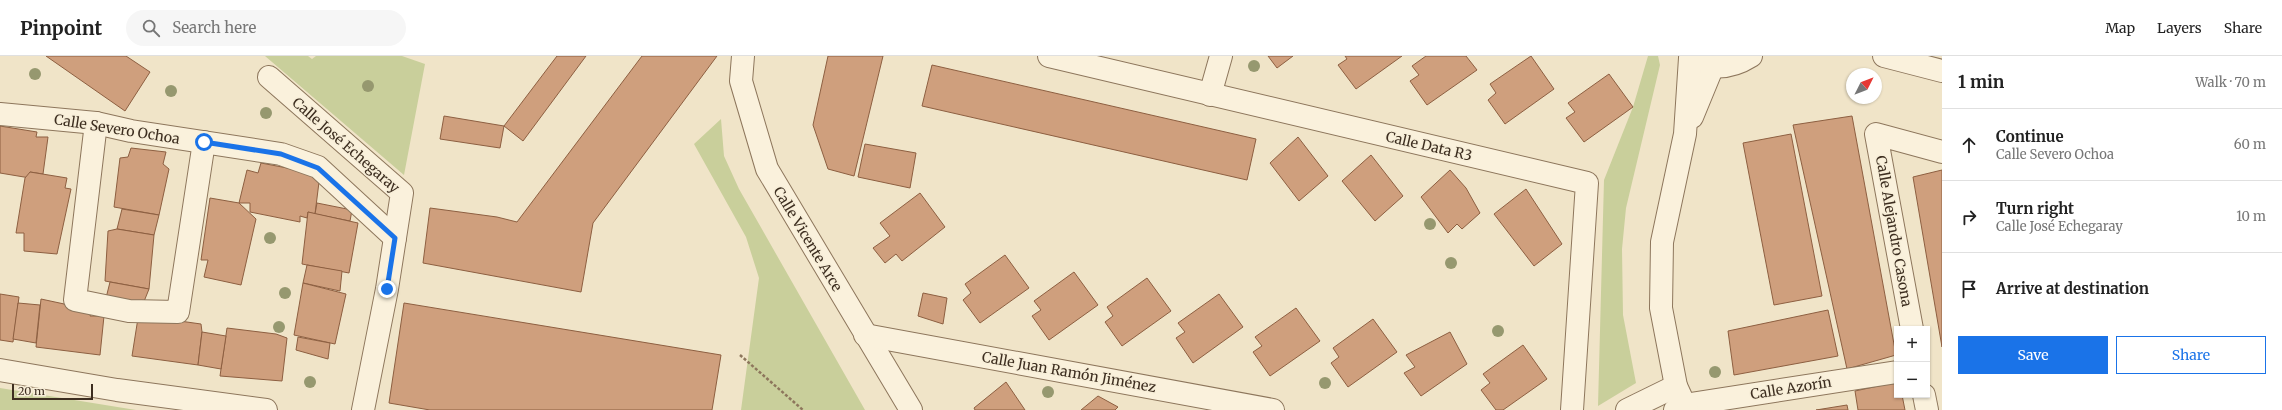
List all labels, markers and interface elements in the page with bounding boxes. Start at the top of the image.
search box [126,10,406,46]
text: Pinpoint [20,16,102,40]
icon: search [140,17,162,39]
text: Search here [172,18,256,37]
text: Map [2105,19,2135,37]
text: Layers [2157,19,2202,37]
text: Share [2224,19,2262,37]
north arrow [1846,68,1882,104]
text: 1 min [1958,71,2004,93]
text: Walk · 70 m [2195,74,2266,91]
street label: Calle José Echegaray [289,93,404,197]
street label: Calle Severo Ochoa [53,110,182,148]
street label: Calle Data R3 [1384,127,1474,165]
text: Continue [1996,127,2064,146]
route start [195,133,213,151]
icon: ahead [1958,134,1980,156]
text: 60 m [2234,136,2266,153]
text: Calle Severo Ochoa [1996,146,2114,163]
street label: Calle Alejandro Casona [1872,154,1916,309]
street label: Calle Vicente Arce [770,183,846,295]
text: Turn right [1996,199,2074,218]
icon: right [1958,206,1980,228]
text: 10 m [2236,208,2266,225]
text: Calle José Echegaray [1996,218,2123,235]
icon: arrive [1958,278,1980,300]
text: Arrive at destination [1996,279,2149,298]
route end [378,280,396,298]
map controls [1894,326,1930,398]
button: + [1894,326,1930,362]
button: Save [1958,336,2108,374]
button: Share [2116,336,2266,374]
street label: Calle Juan Ramón Jiménez [981,348,1158,396]
button: − [1894,362,1930,398]
street label: Calle Azorín [1749,373,1833,403]
scale bar [12,382,93,401]
text: 20 m [18,384,45,398]

